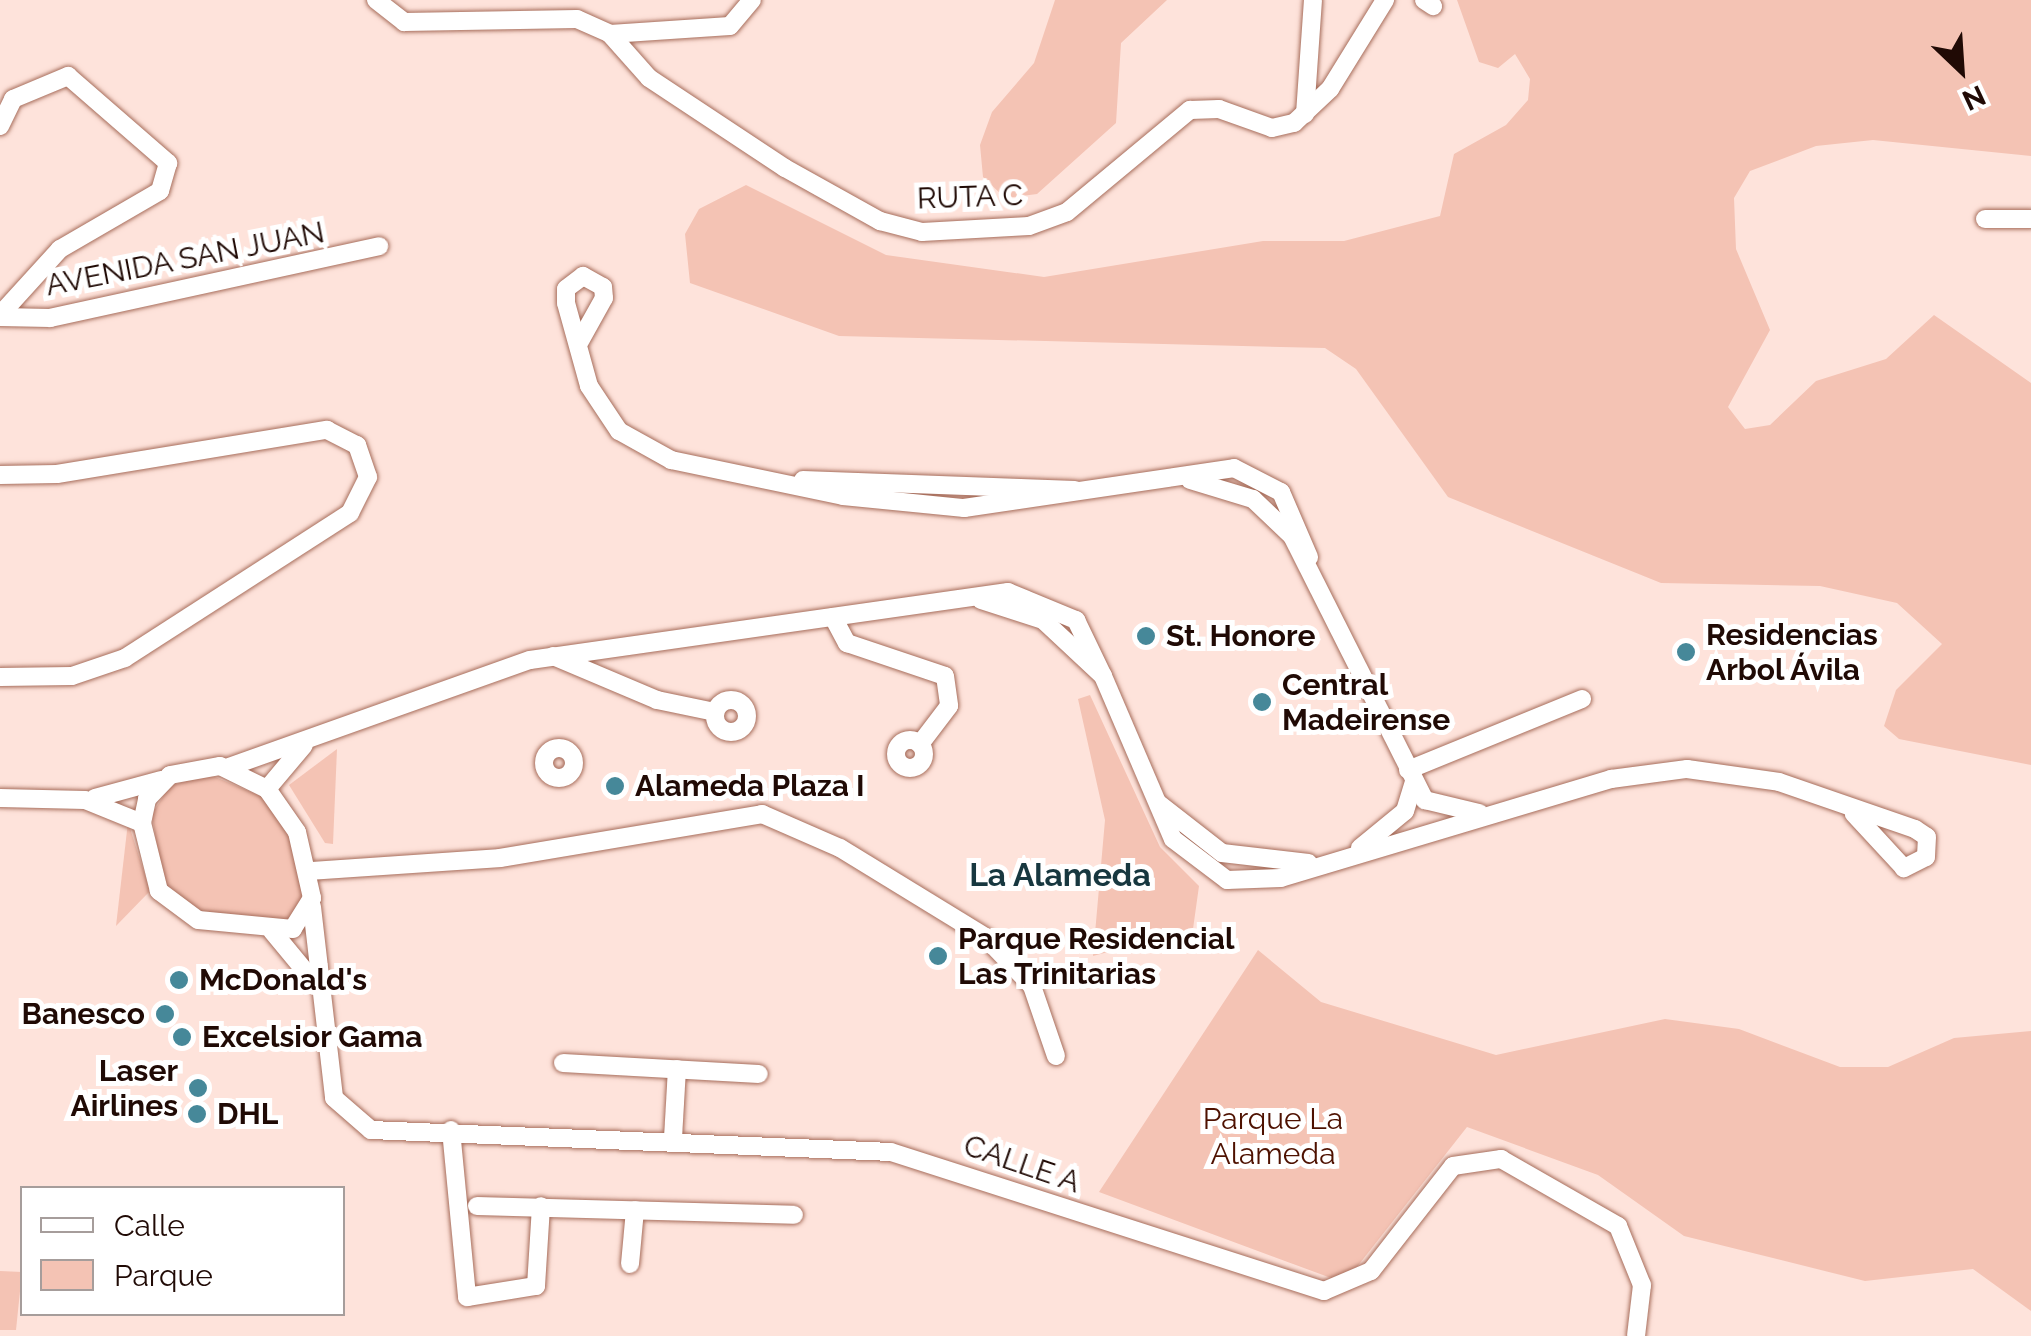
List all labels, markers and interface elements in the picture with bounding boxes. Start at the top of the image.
north arrow [1911,20,2011,120]
text: N [1957,78,1991,117]
street label: RUTA C [916,177,1024,217]
street label: AVENIDA SAN JUAN [42,214,328,304]
place label: Residencias Arbol Ávila [1706,617,1878,688]
place label: St. Honore [1166,618,1315,654]
marker: St. Honore [1135,625,1157,647]
marker: Residencias Arbol Ávila [1675,641,1697,663]
place label: Central Madeirense [1282,667,1450,738]
marker: Central Madeirense [1251,691,1273,713]
place label: Alameda Plaza I [635,768,865,804]
marker: Alameda Plaza I [604,775,626,797]
district label: La Alameda [969,856,1151,894]
place label: Parque Residencial Las Trinitarias [958,921,1234,992]
marker: Parque Residencial Las Trinitarias [927,945,949,967]
place label: McDonald's [199,962,367,998]
marker: McDonald's [168,969,190,991]
place label: Banesco [22,996,145,1032]
marker: Banesco [154,1003,176,1025]
place label: Excelsior Gama [202,1019,423,1055]
marker: Excelsior Gama [171,1026,193,1048]
place label: Laser Airlines [71,1053,178,1124]
marker: Laser Airlines [187,1077,209,1099]
place label: DHL [217,1096,278,1132]
park label: Parque La Alameda [1203,1101,1343,1172]
marker: DHL [186,1103,208,1125]
street label: CALLE A [959,1127,1085,1201]
legend [20,1186,345,1316]
text: Calle [114,1208,185,1243]
text: Parque [114,1258,213,1293]

